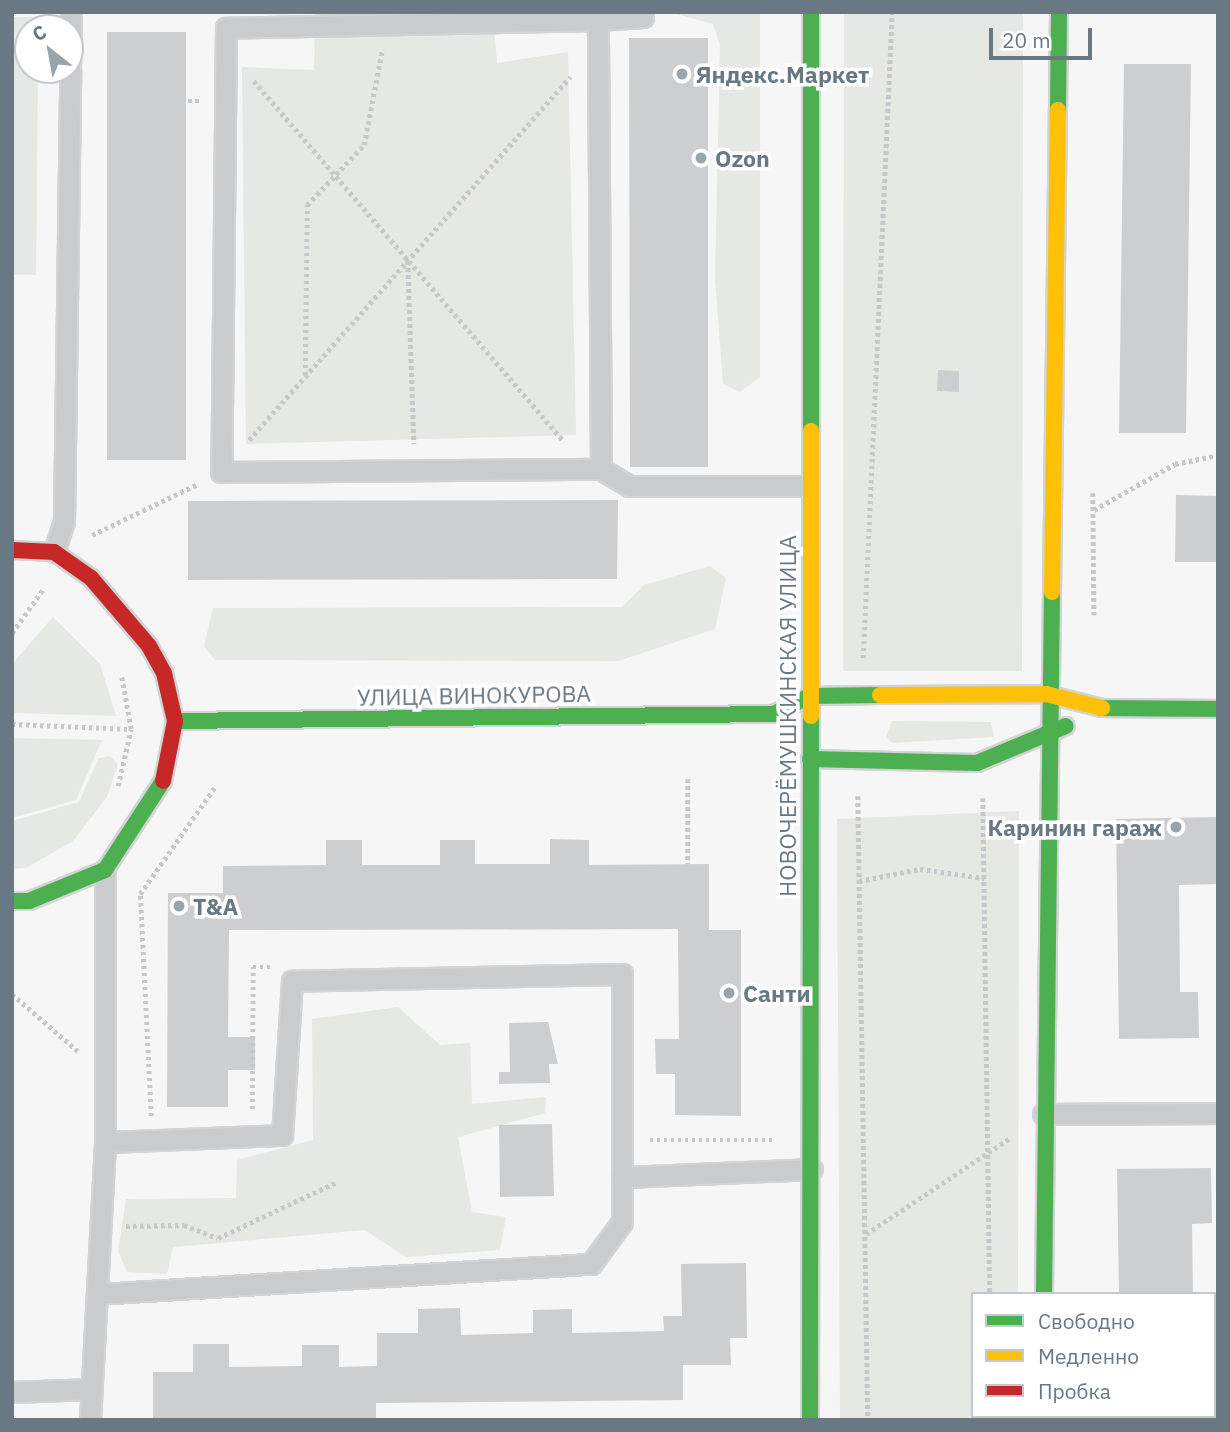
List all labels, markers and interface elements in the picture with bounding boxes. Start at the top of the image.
north arrow [14,14,84,84]
scale bar [992,14,1095,58]
text: С [28,19,51,46]
text: 20 m [1002,26,1051,54]
place label: Яндекс.Маркет [696,60,869,88]
marker: Яндекс.Маркет [674,66,690,82]
place label: Ozon [715,144,770,172]
marker: Ozon [693,150,709,166]
street label: НОВОЧЕРЁМУШКИНСКАЯ УЛИЦА [773,535,801,897]
street label: УЛИЦА ВИНОКУРОВА [357,679,591,711]
place label: Каринин гараж [987,813,1162,841]
marker: Каринин гараж [1168,819,1184,835]
place label: T&A [193,892,238,920]
marker: T&A [171,898,187,914]
place label: Санти [743,979,811,1007]
marker: Санти [721,985,737,1001]
legend [971,1292,1216,1418]
text: Свободно [1038,1307,1135,1335]
text: Медленно [1038,1342,1139,1370]
text: Пробка [1038,1377,1111,1405]

